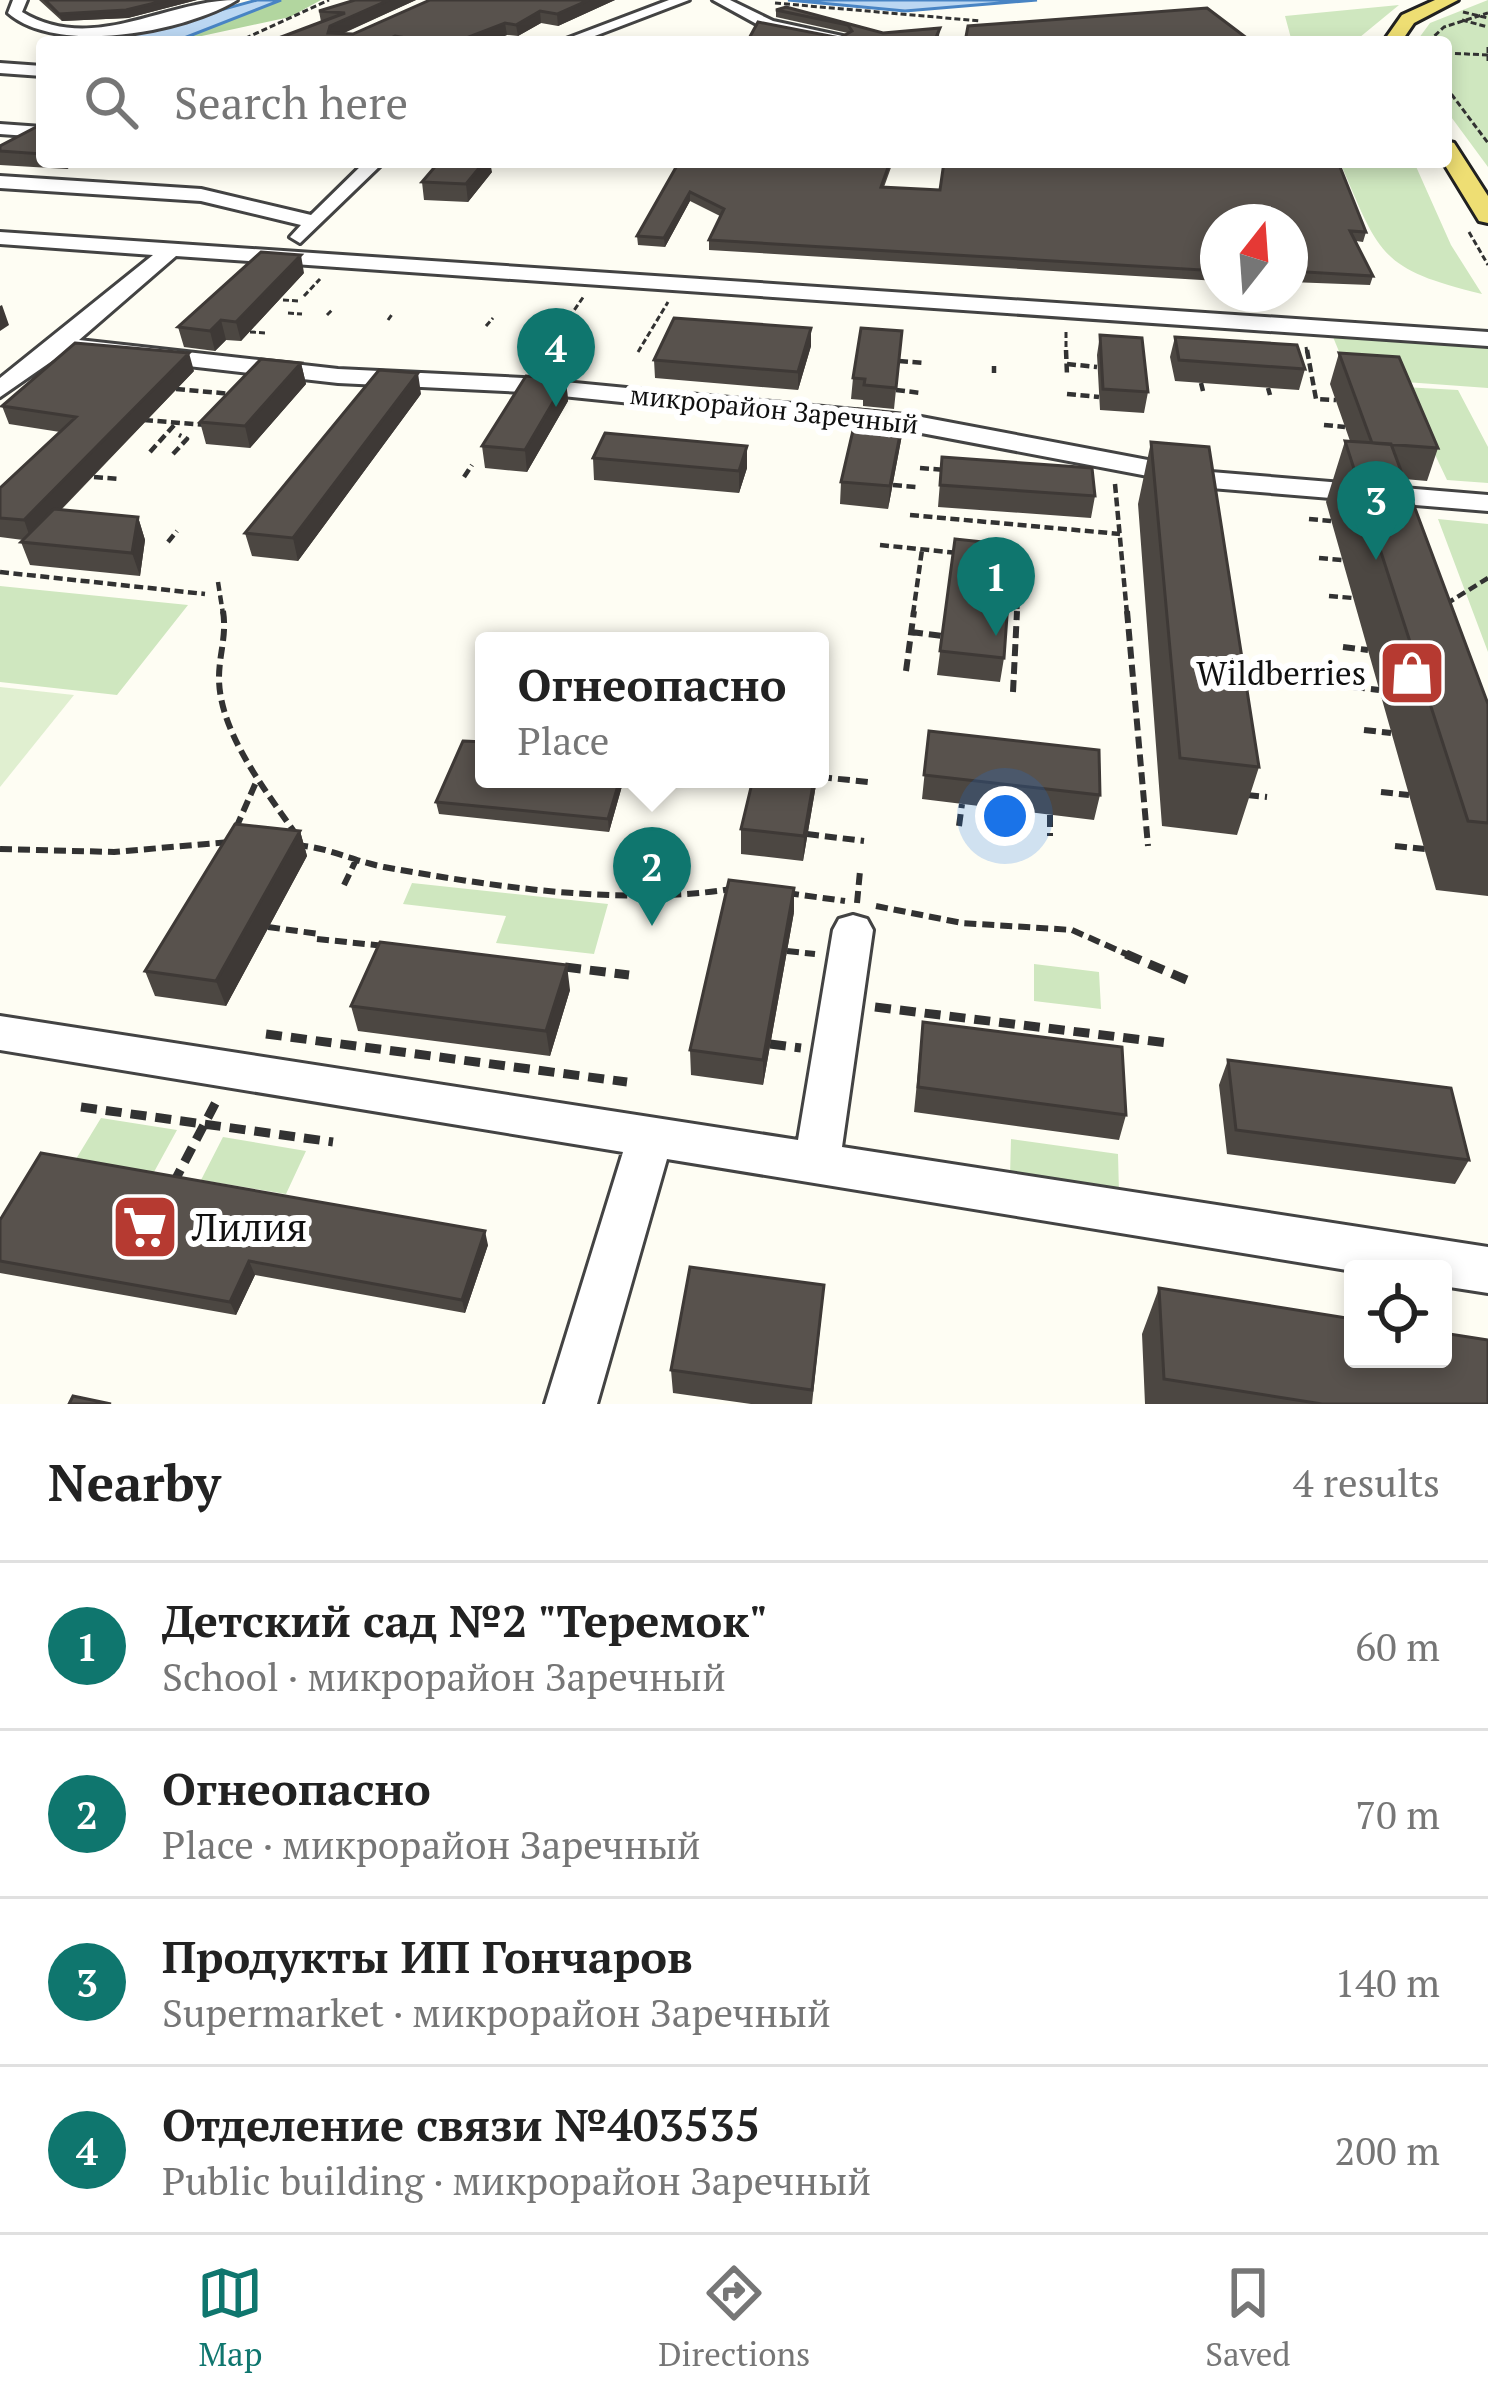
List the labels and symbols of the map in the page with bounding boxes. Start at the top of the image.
north arrow [1200,204,1308,312]
pin: 4 [517,308,595,407]
street label: микрорайон Заречный [628,376,920,442]
pin: 3 [1337,461,1415,560]
pin: 1 [957,537,1035,636]
shop icon: Wildberries [1377,638,1447,708]
place label: Wildberries [1196,651,1366,694]
your location [975,786,1035,846]
pin: 2 [613,827,691,926]
supermarket icon: Лилия [110,1192,180,1262]
place label: Лилия [191,1200,307,1252]

